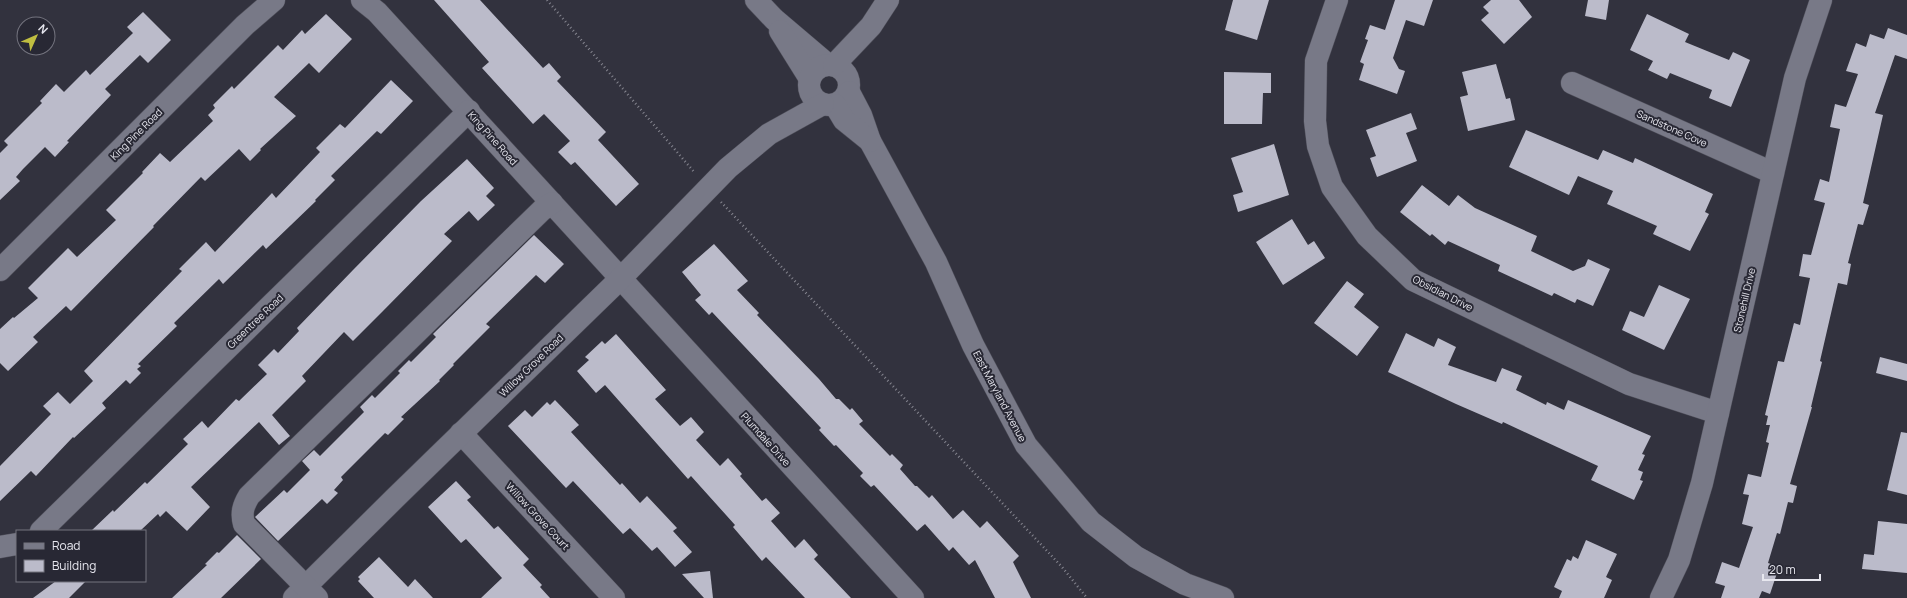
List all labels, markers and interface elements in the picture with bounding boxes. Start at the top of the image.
north arrow [16,16,56,56]
text: N [35,20,52,37]
street label: King Pine Road [107,105,165,163]
street label: Sandstone Cove [1634,106,1710,150]
street label: King Pine Road [465,108,521,168]
street label: Stonehill Drive [1730,266,1758,334]
street label: Obsidian Drive [1410,272,1476,314]
street label: Greentree Road [224,291,286,351]
street label: Willow Grove Road [496,331,566,399]
street label: East Maryland Avenue [970,348,1030,444]
street label: Plumdale Drive [738,409,794,469]
street label: Willow Grove Court [503,479,573,553]
legend [16,530,146,582]
text: Road [52,537,80,554]
scale bar [1763,556,1820,582]
text: Building [52,557,96,574]
text: 20 m [1769,561,1796,578]

